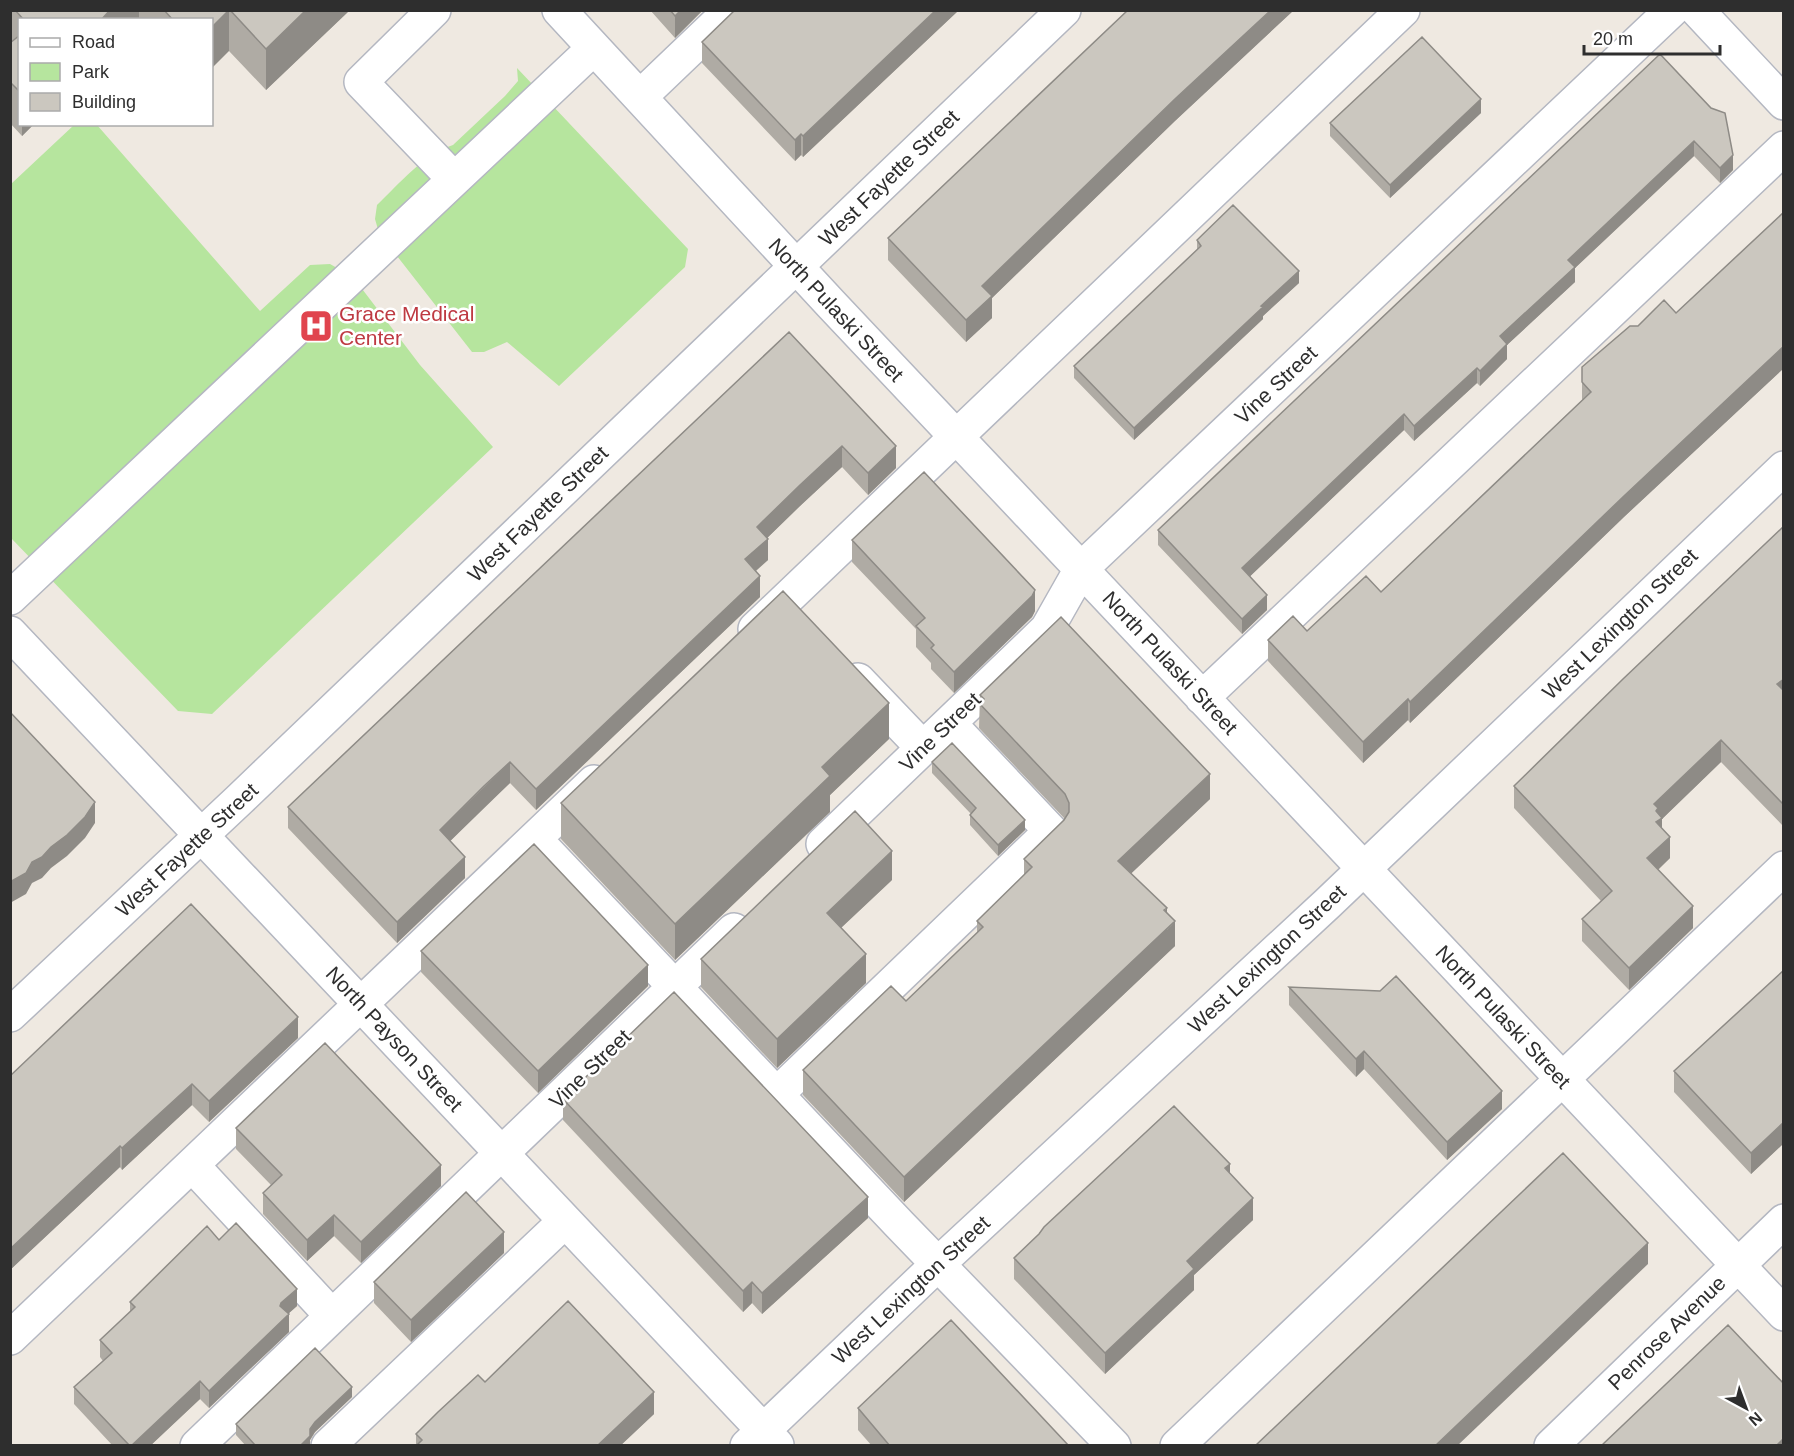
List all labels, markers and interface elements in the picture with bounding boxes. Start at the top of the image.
legend [18,18,213,126]
scale bar [1584,18,1720,56]
text: 20 m [1593,29,1633,49]
text: Road [72,32,115,52]
text: Park [72,62,110,82]
text: Building [72,92,136,112]
street label: West Fayette Street [814,105,963,250]
street label: North Pulaski Street [764,234,909,386]
place label: Grace Medical Center [339,302,474,349]
hospital icon: Grace Medical Center [298,308,334,344]
street label: Vine Street [1230,341,1321,428]
street label: West Fayette Street [463,441,612,586]
street label: West Lexington Street [1537,544,1702,704]
street label: North Pulaski Street [1098,587,1243,739]
street label: Vine Street [894,687,985,776]
street label: West Fayette Street [111,778,262,921]
street label: West Lexington Street [1183,880,1350,1037]
street label: North Pulaski Street [1431,941,1576,1093]
street label: North Payson Street [321,962,467,1116]
street label: Vine Street [544,1024,635,1113]
street label: West Lexington Street [827,1211,994,1368]
street label: Penrose Avenue [1603,1271,1730,1394]
north arrow [1716,1378,1776,1438]
text: N [1746,1409,1765,1429]

